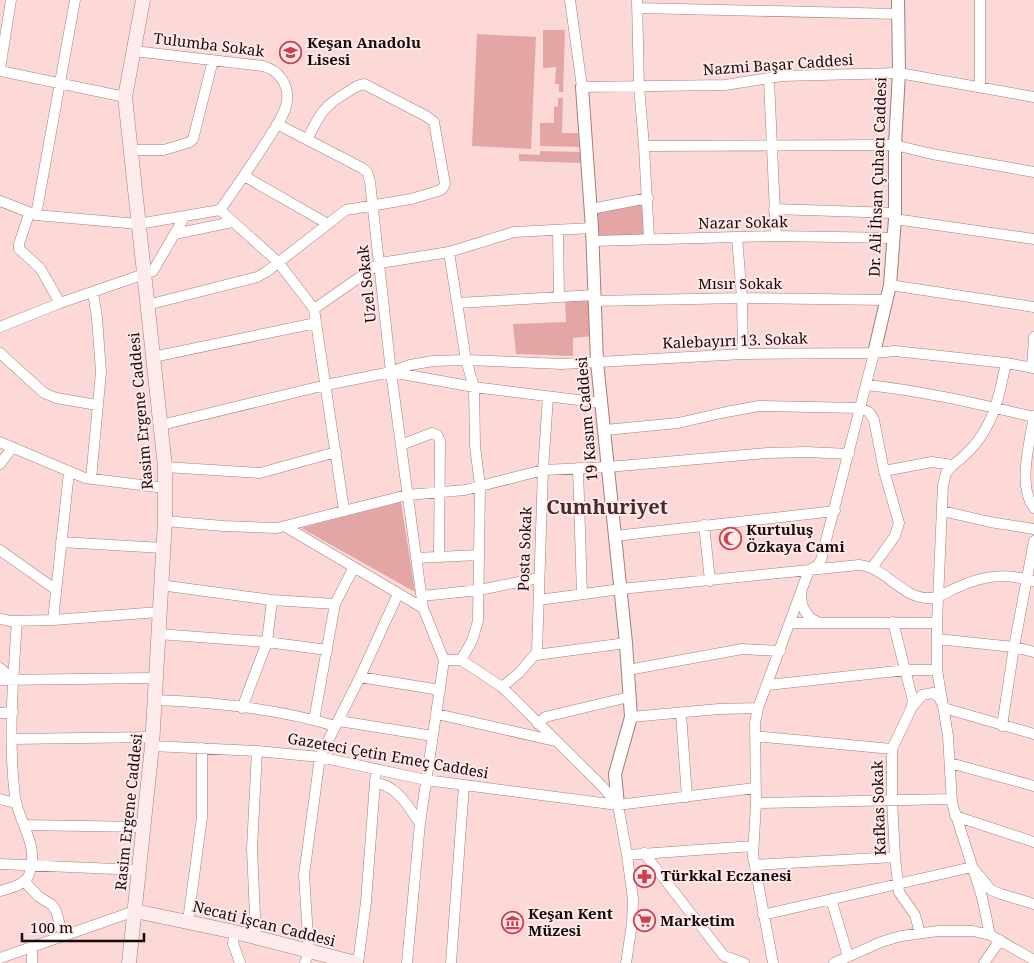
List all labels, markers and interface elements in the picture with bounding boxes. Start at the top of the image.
street label: Tulumba Sokak [153,27,266,61]
place label: Keşan Anadolu Lisesi [307,32,421,69]
school or university icon: Keşan Anadolu Lisesi [279,40,303,64]
street label: Nazmi Başar Caddesi [702,49,854,79]
street label: Dr. Ali İhsan Çuhacı Caddesi [864,77,890,277]
street label: Nazar Sokak [698,211,788,233]
street label: Uzel Sokak [352,244,380,324]
street label: Mısır Sokak [698,273,782,293]
street label: Kalebayırı 13. Sokak [662,327,808,353]
street label: Rasim Ergene Caddesi [123,331,157,491]
street label: 19 Kasım Caddesi [571,356,601,482]
district label: Cumhuriyet [546,493,668,520]
street label: Posta Sokak [513,506,535,592]
place label: Kurtuluş Özkaya Cami [746,519,845,556]
mosque icon: Kurtuluş Özkaya Cami [718,527,742,551]
street label: Gazeteci Çetin Emeç Caddesi [286,727,490,783]
street label: Rasim Ergene Caddesi [110,732,146,891]
street label: Kafkas Sokak [866,760,890,856]
pharmacy icon: Türkkal Eczanesi [633,864,657,888]
place label: Türkkal Eczanesi [661,865,792,885]
street label: Necati İşcan Caddesi [191,896,338,951]
place label: Keşan Kent Müzesi [528,903,613,940]
supermarket icon: Marketim [632,909,656,933]
scale bar [22,910,145,942]
place label: Marketim [660,910,735,930]
museum icon: Keşan Kent Müzesi [500,911,524,935]
text: 100 m [30,917,73,937]

